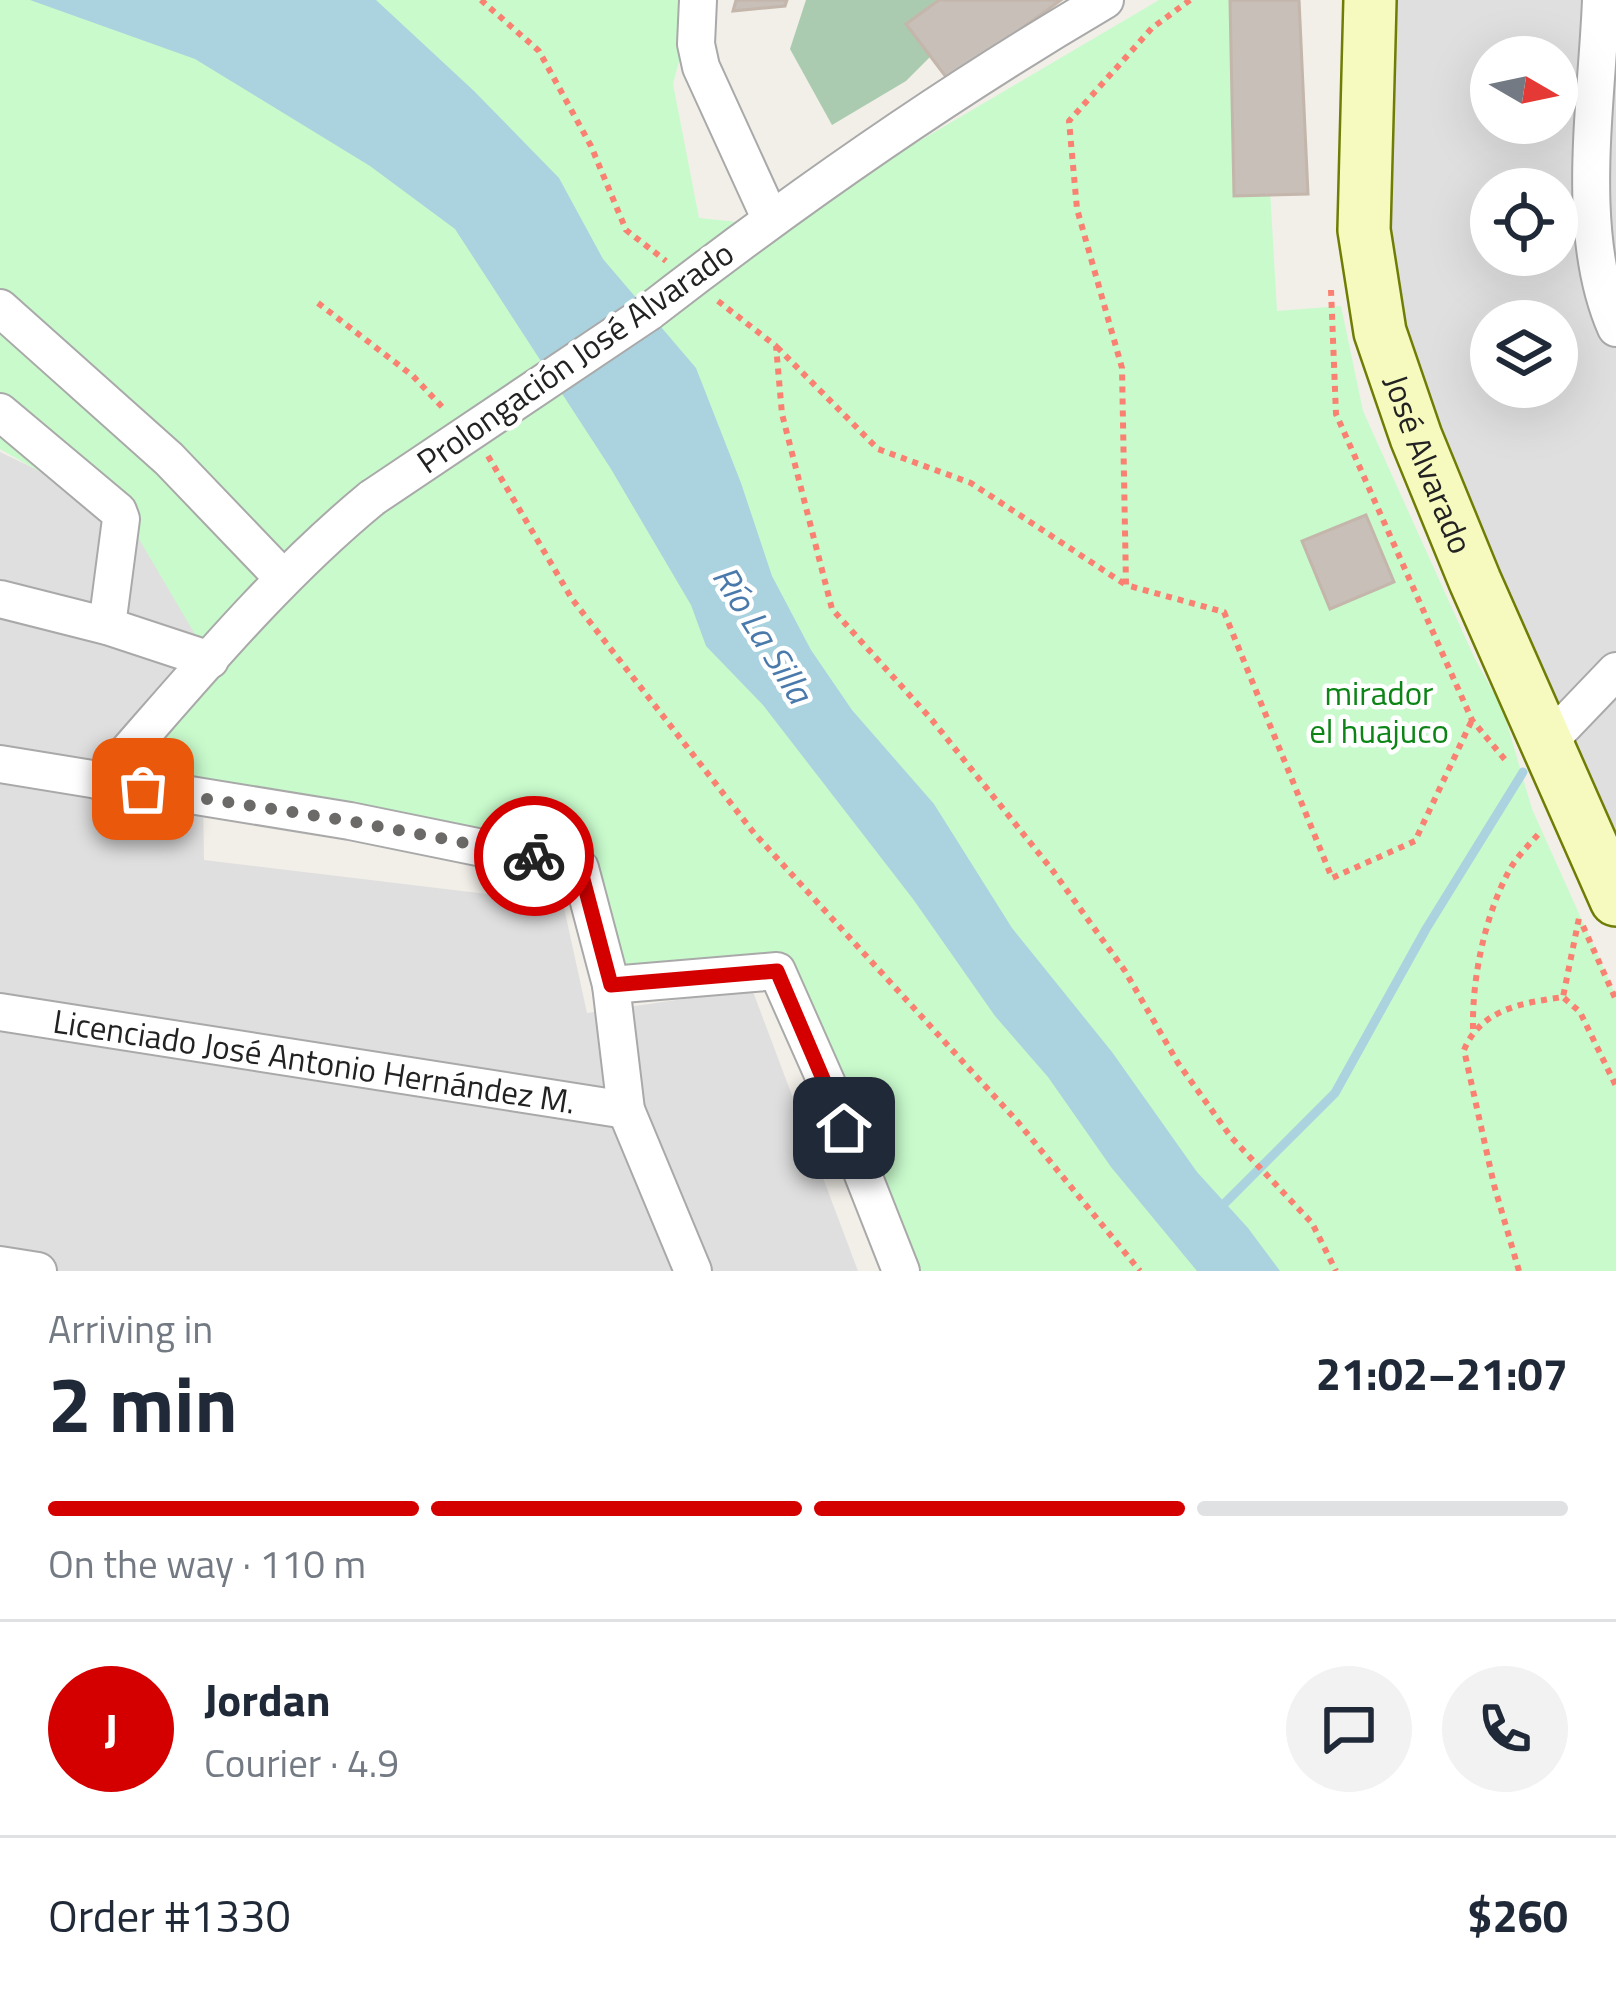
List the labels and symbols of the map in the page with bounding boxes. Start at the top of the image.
north arrow [1470,36,1578,144]
street label: Prolongación José Alvarado [406,228,744,486]
street label: José Alvarado [1371,368,1486,561]
water label: Río La Silla [699,554,828,715]
park label: mirador el huajuco [1309,668,1449,756]
pin [92,738,194,840]
courier [474,796,594,916]
street label: Licenciado José Antonio Hernández M. [50,996,579,1127]
pin [793,1077,895,1179]

